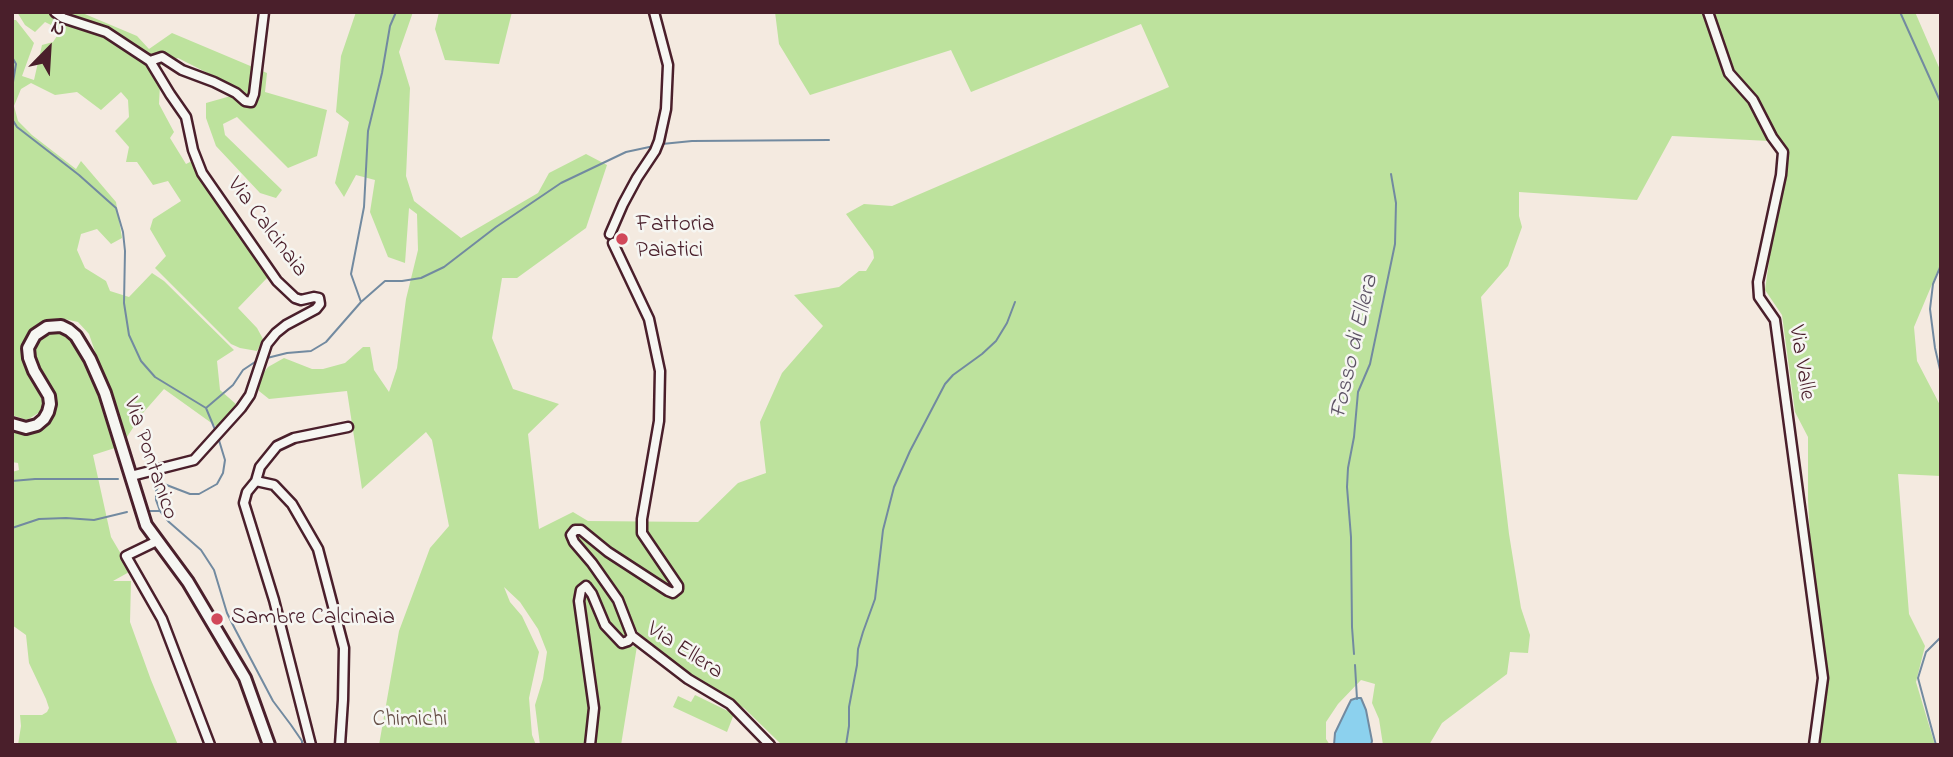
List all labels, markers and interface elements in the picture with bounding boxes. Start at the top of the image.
north arrow [14,14,84,84]
text: N [46,14,69,44]
street label: Via Calcinaia [220,173,312,283]
place label: Fattoria Paiatici [636,212,714,266]
marker: Fattoria Paiatici [614,231,630,247]
water label: Fosso di Ellera [1326,272,1386,422]
street label: Via Valle [1780,324,1820,402]
street label: Via Pontanico [115,394,183,524]
place label: Sambre Calcinaia [231,605,395,633]
marker: Sambre Calcinaia [209,611,225,627]
street label: Via Ellera [641,617,727,687]
park label: Chimichi [373,707,447,735]

